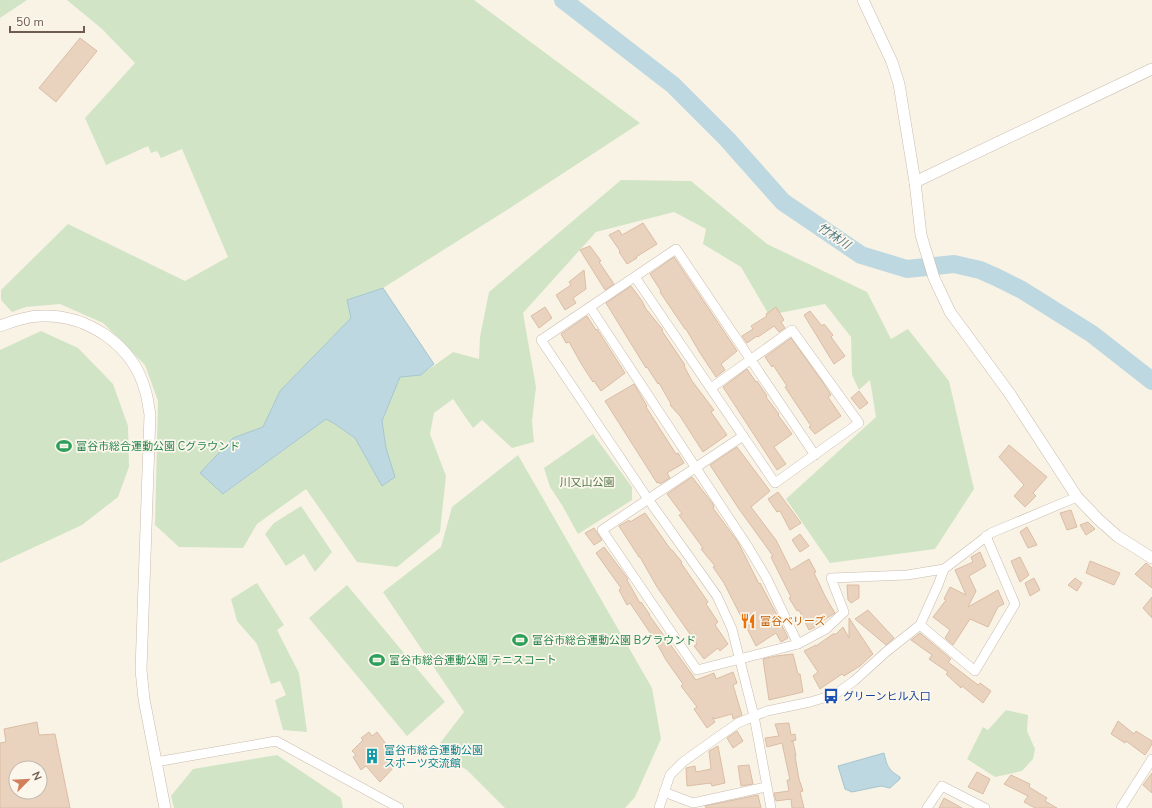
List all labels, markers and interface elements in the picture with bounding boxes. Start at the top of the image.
scale bar [10,8,84,34]
text: 50 m [16,14,44,30]
water label: 竹林川 [815,219,855,254]
sports icon: 富谷市総合運動公園 Cグラウンド [55,437,73,455]
place label: 富谷市総合運動公園 Cグラウンド [76,439,240,454]
park label: 川又山公園 [560,475,615,490]
restaurant icon: 富谷ベリーズ [739,612,757,630]
place label: 富谷ベリーズ [760,614,825,629]
sports icon: 富谷市総合運動公園 Bグラウンド [511,631,529,649]
place label: 富谷市総合運動公園 Bグラウンド [532,633,696,648]
sports icon: 富谷市総合運動公園 テニスコート [368,651,386,669]
place label: 富谷市総合運動公園 テニスコート [389,653,557,668]
bus stop icon: グリーンヒル入口 [822,687,840,705]
place label: グリーンヒル入口 [843,689,930,704]
place label: 富谷市総合運動公園 スポーツ交流館 [384,743,483,771]
building icon: 富谷市総合運動公園 スポーツ交流館 [363,747,381,765]
north arrow [8,760,48,800]
text: N [28,769,45,783]

